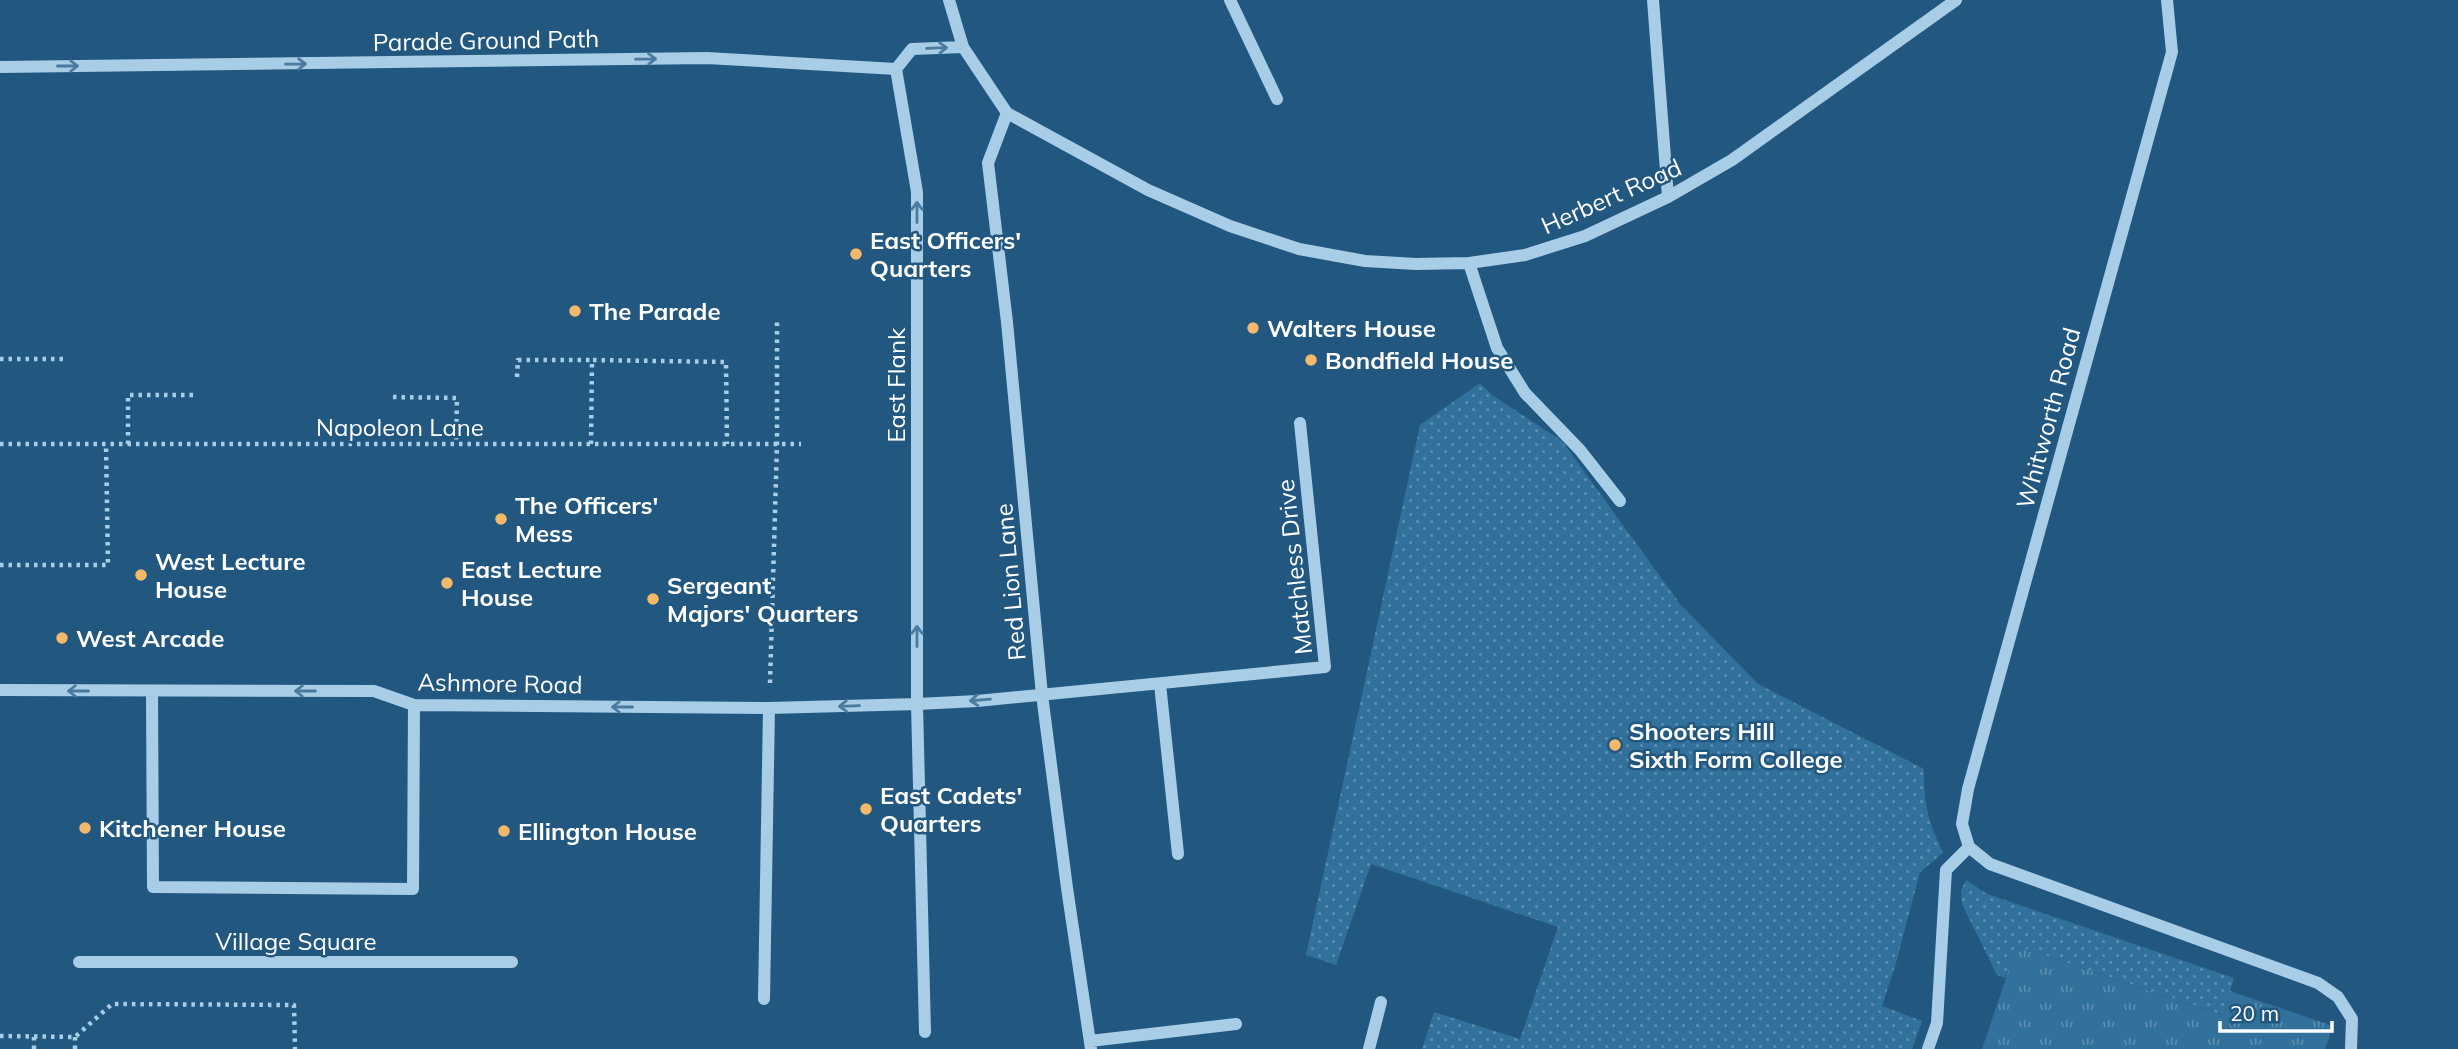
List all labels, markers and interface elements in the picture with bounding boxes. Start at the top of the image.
street label: Parade Ground Path [373,23,599,57]
one-way arrow [925,41,948,55]
one-way arrow [634,52,657,66]
one-way arrow [284,57,307,71]
one-way arrow [56,59,79,73]
street label: Herbert Road [1536,152,1686,240]
one-way arrow [910,201,924,224]
place label: East Officers' Quarters [870,225,1021,283]
marker: East Officers' Quarters [848,246,864,262]
place label: The Parade [589,296,721,326]
marker: The Parade [567,303,583,319]
place label: Walters House [1267,313,1436,343]
marker: Walters House [1245,320,1261,336]
street label: Whitworth Road [2009,324,2087,512]
street label: East Flank [881,327,911,442]
place label: Bondfield House [1325,345,1513,375]
marker: Bondfield House [1303,352,1319,368]
street label: Napoleon Lane [316,412,484,442]
street label: Matchless Drive [1270,478,1318,656]
place label: The Officers' Mess [515,490,658,548]
street label: Red Lion Lane [988,502,1032,662]
marker: The Officers' Mess [493,511,509,527]
place label: West Lecture House [155,546,306,604]
place label: East Lecture House [461,554,602,612]
marker: West Lecture House [133,567,149,583]
place label: Sergeant Majors' Quarters [667,570,859,628]
marker: East Lecture House [439,575,455,591]
marker: Sergeant Majors' Quarters [645,591,661,607]
place label: West Arcade [76,623,224,653]
one-way arrow [910,624,924,647]
marker: West Arcade [54,630,70,646]
street label: Ashmore Road [417,667,583,699]
one-way arrow [67,684,90,698]
one-way arrow [294,684,317,698]
one-way arrow [969,694,991,707]
one-way arrow [838,699,861,712]
one-way arrow [611,700,634,714]
place label: Shooters Hill Sixth Form College [1629,716,1843,774]
marker: Shooters Hill Sixth Form College [1607,737,1623,753]
place label: East Cadets' Quarters [880,780,1022,838]
marker: East Cadets' Quarters [858,801,874,817]
place label: Kitchener House [99,813,286,843]
place label: Ellington House [518,816,697,846]
marker: Kitchener House [77,820,93,836]
marker: Ellington House [496,823,512,839]
street label: Village Square [215,926,377,956]
scale bar [2220,990,2332,1034]
text: 20 m [2230,1000,2279,1026]

